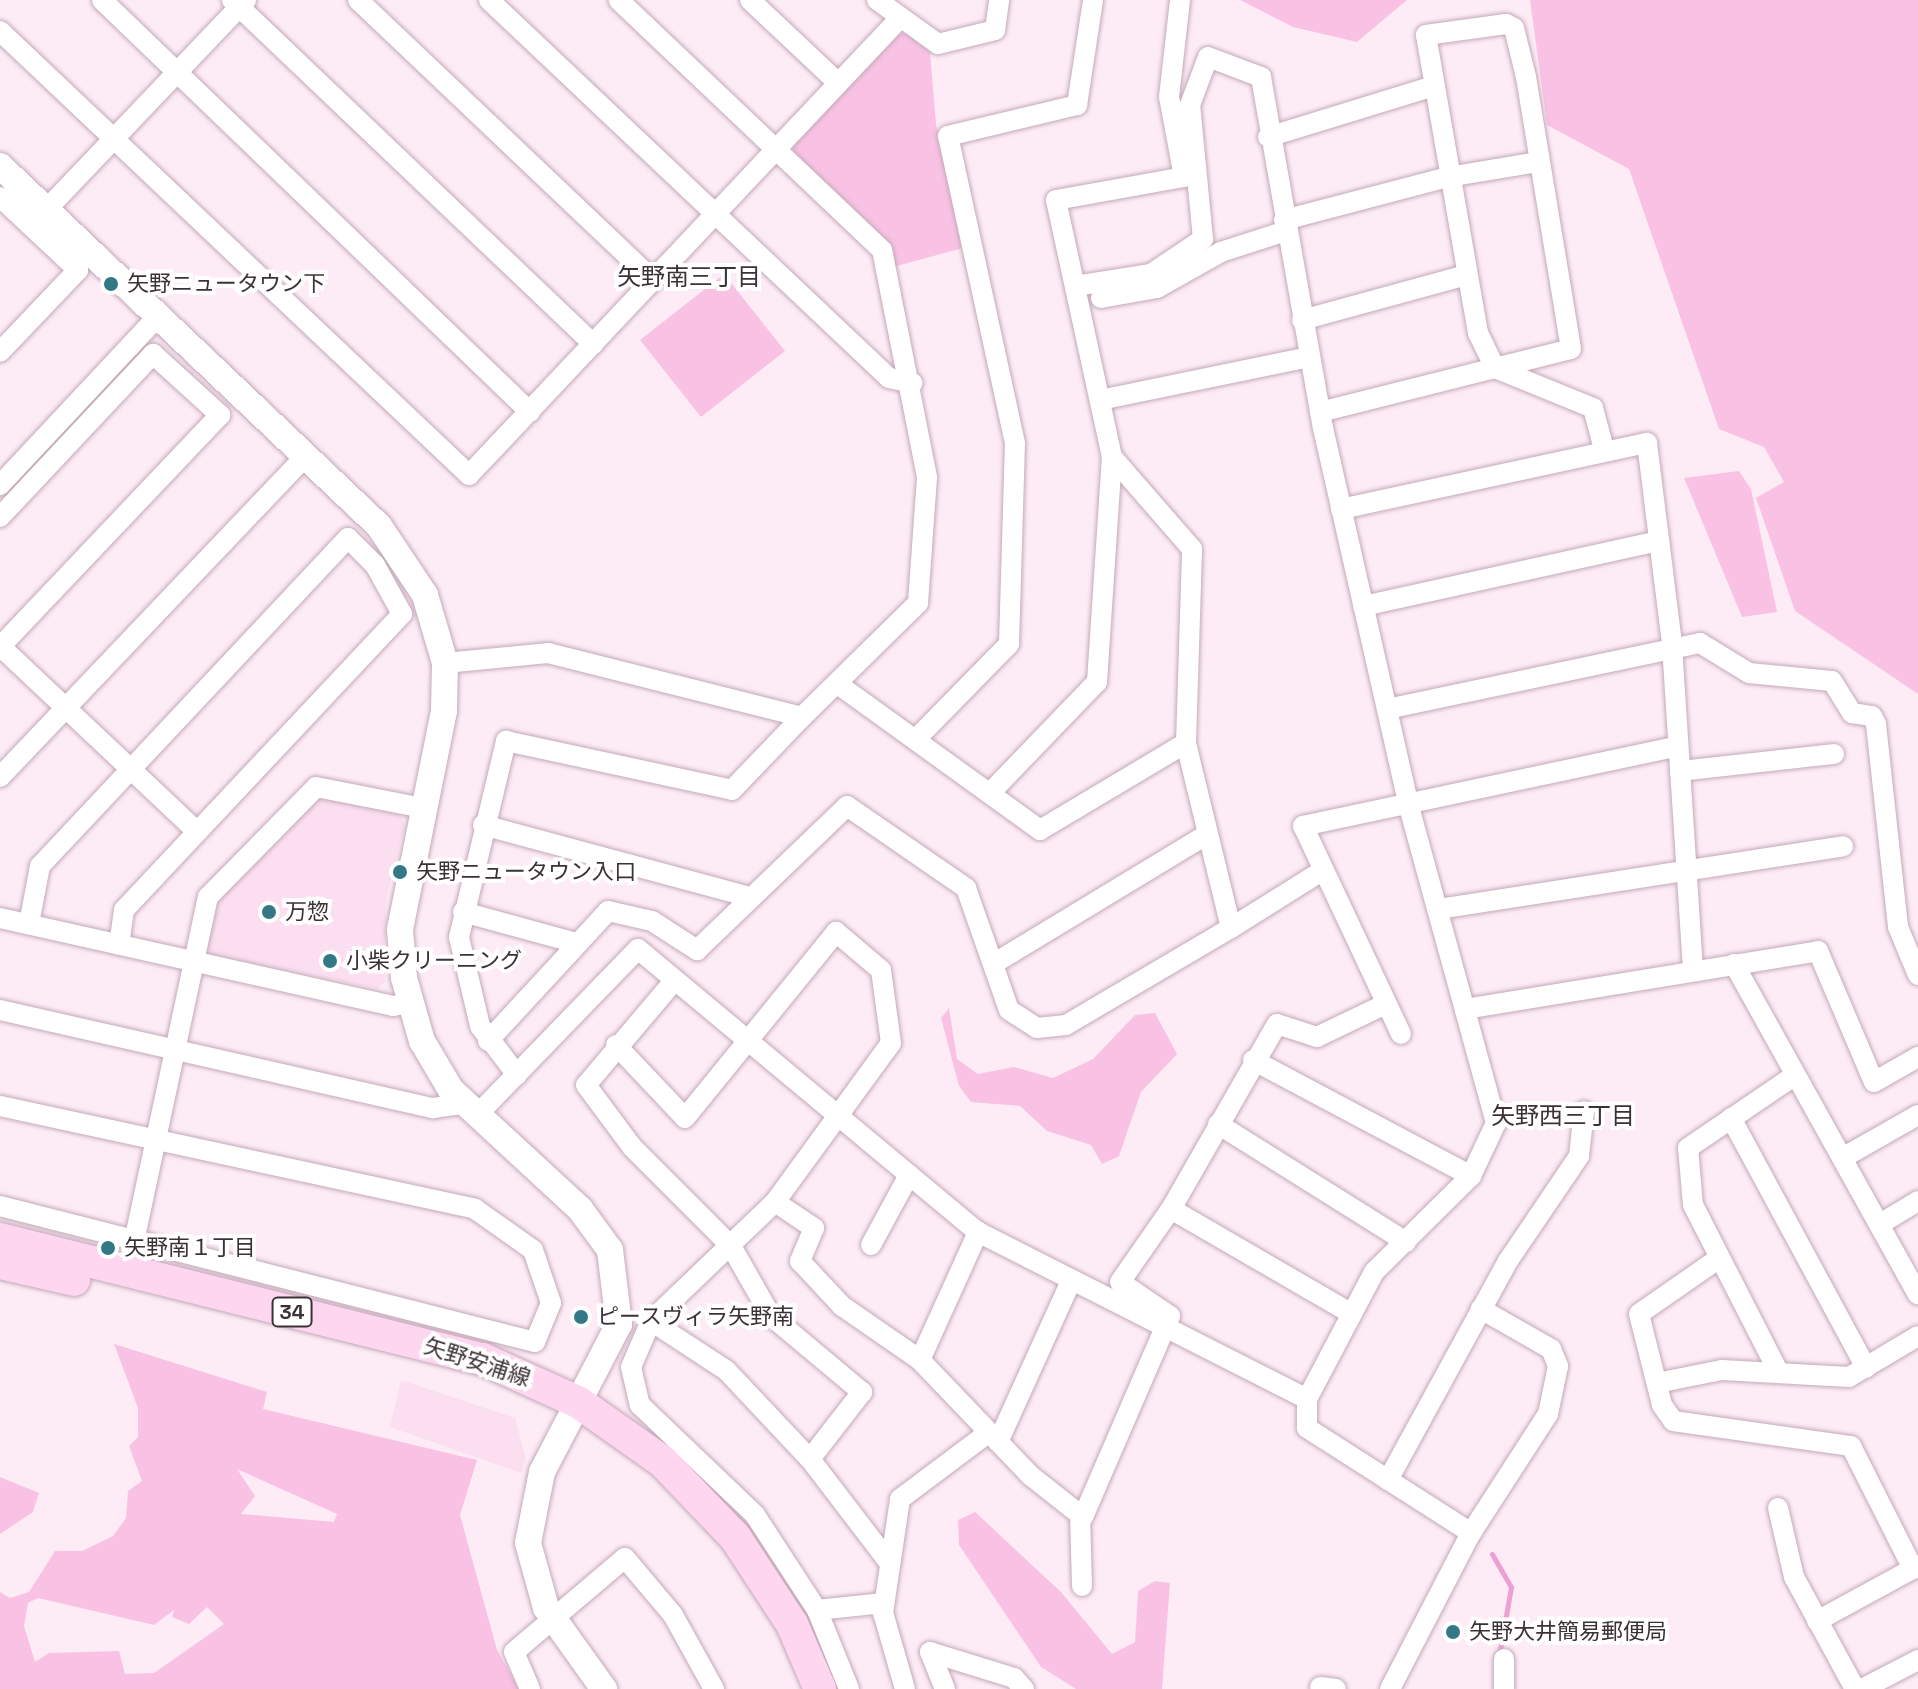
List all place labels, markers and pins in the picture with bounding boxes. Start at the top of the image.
place label: 矢野ニュータウン下 [127,271,325,297]
marker: 矢野ニュータウン下 [102,275,120,293]
place label: 矢野ニュータウン入口 [416,859,636,885]
marker: 矢野ニュータウン入口 [391,863,409,881]
place label: 万惣 [285,899,329,925]
marker: 万惣 [260,903,278,921]
place label: 小柴クリーニング [346,948,522,974]
marker: 小柴クリーニング [321,952,339,970]
place label: 矢野南１丁目 [124,1235,256,1261]
marker: 矢野南１丁目 [99,1239,117,1257]
place label: ピースヴィラ矢野南 [597,1304,795,1330]
marker: ピースヴィラ矢野南 [572,1308,590,1326]
place label: 矢野大井簡易郵便局 [1469,1619,1667,1645]
marker: 矢野大井簡易郵便局 [1444,1623,1462,1641]

